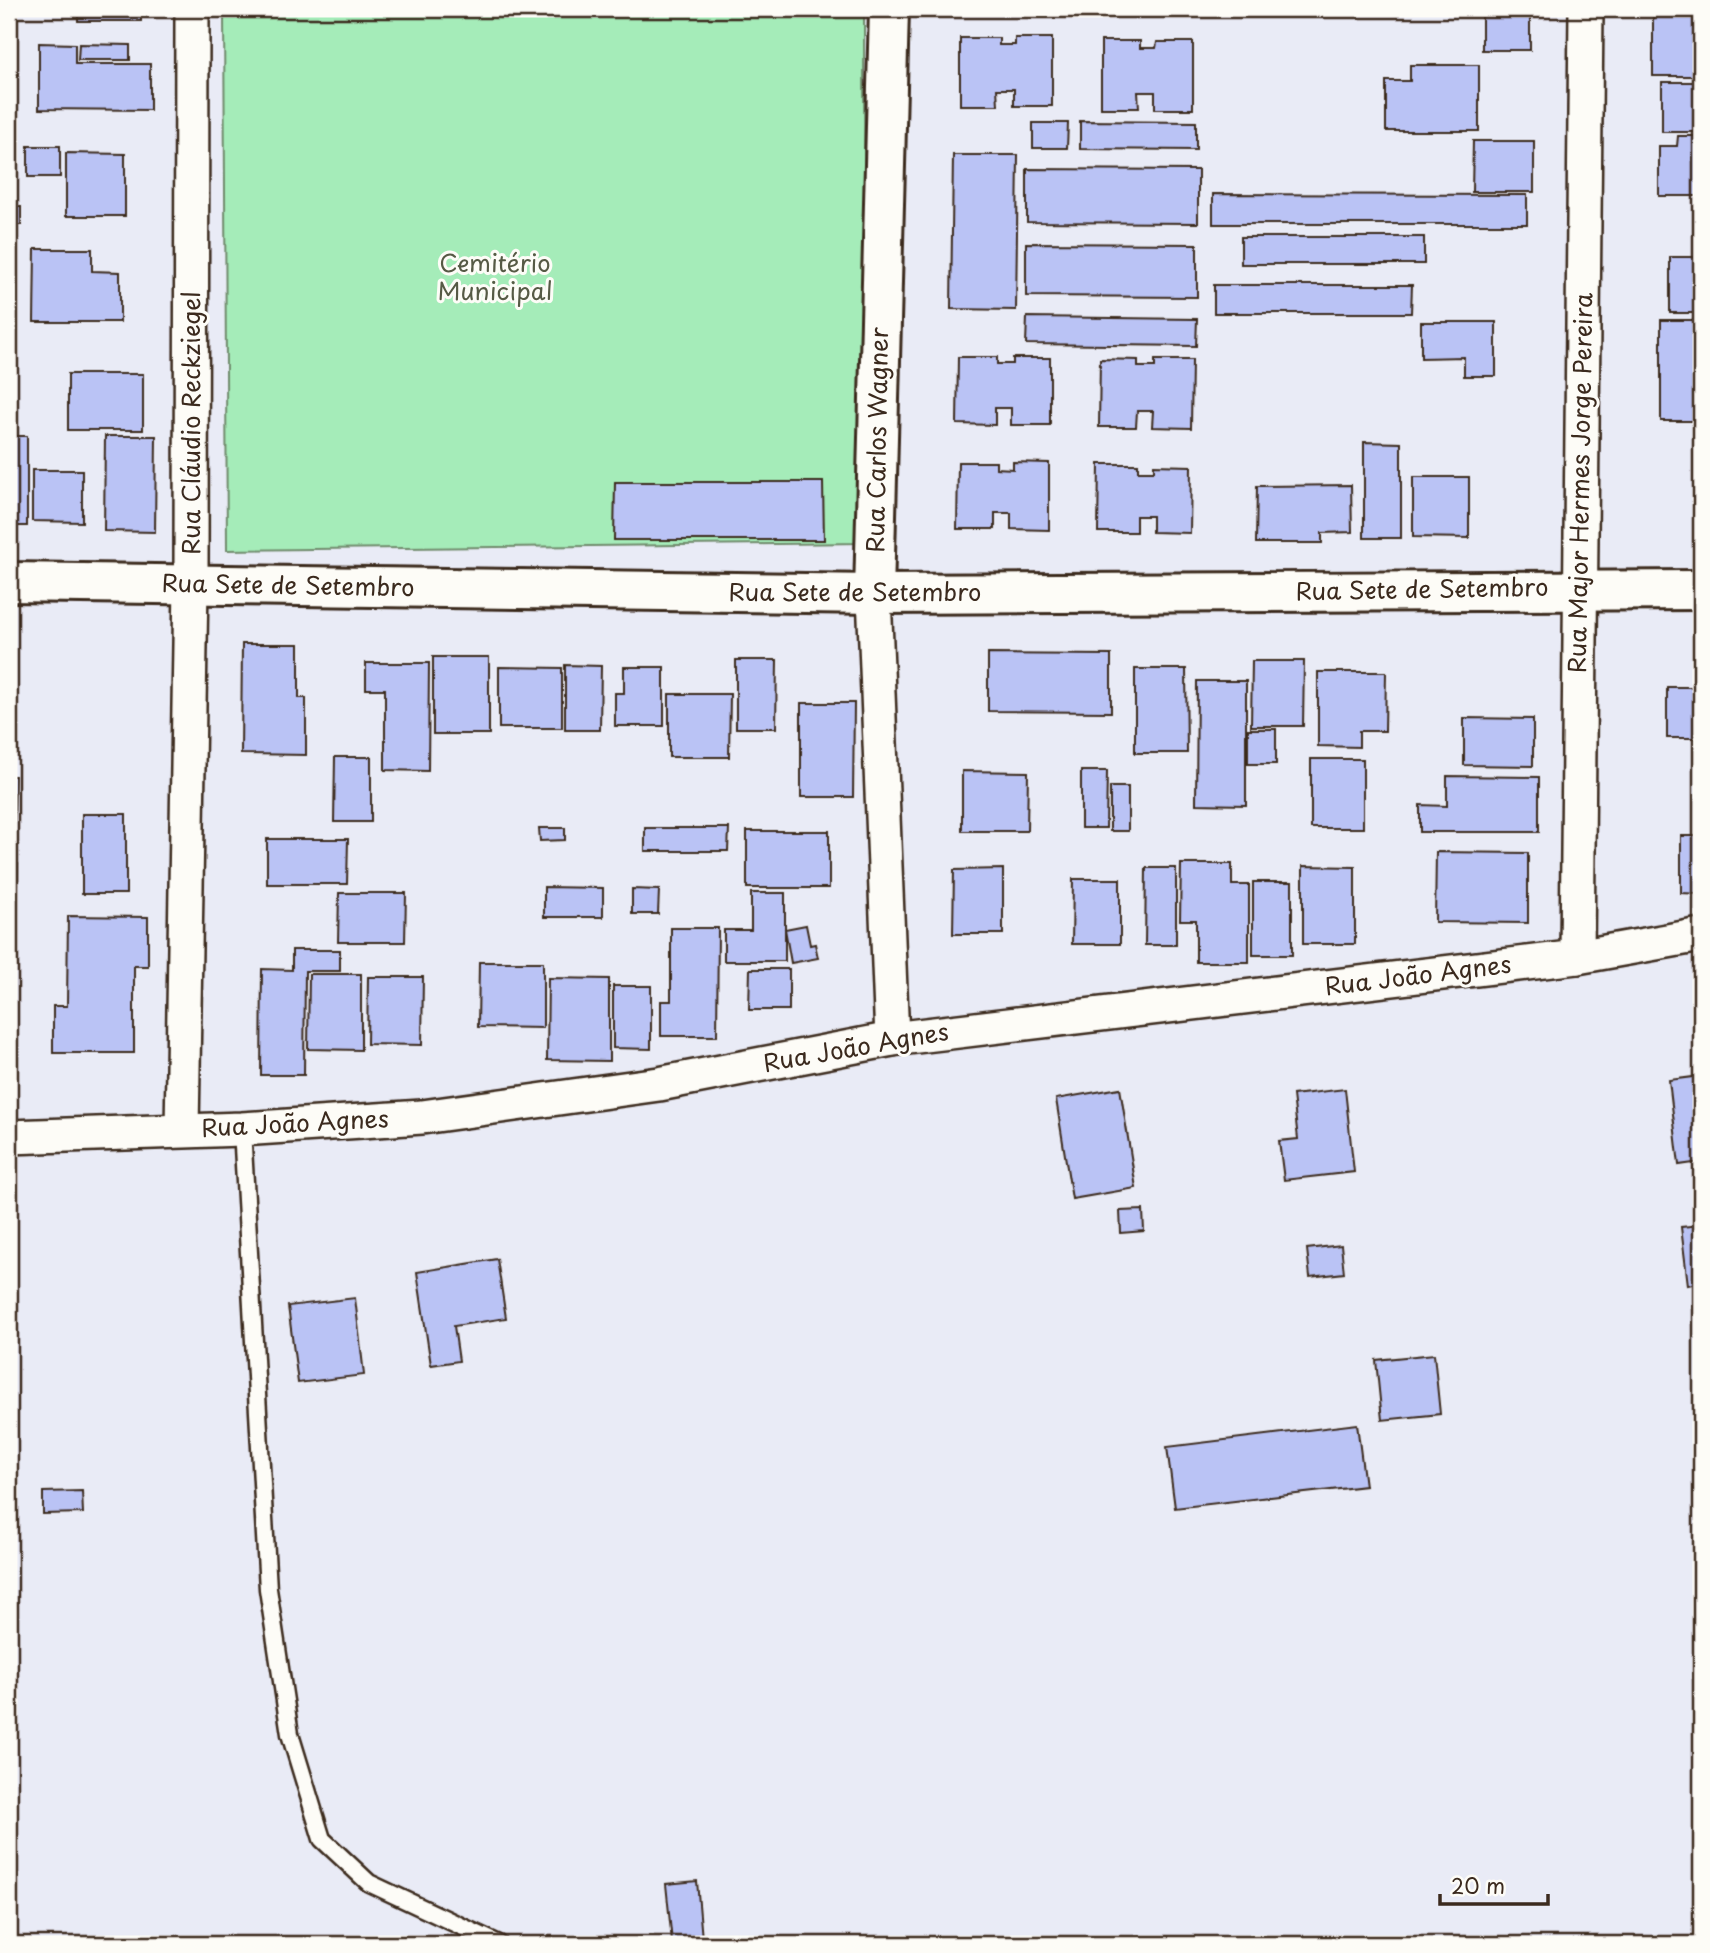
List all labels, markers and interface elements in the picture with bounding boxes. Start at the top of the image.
park label: Cemitério Municipal [437,244,553,308]
street label: Rua Cláudio Reckziegel [172,291,208,555]
street label: Rua Major Hermes Jorge Pereira [1558,292,1600,673]
street label: Rua Carlos Wagner [856,326,896,553]
street label: Rua Sete de Setembro [161,564,415,604]
street label: Rua Sete de Setembro [1295,568,1549,608]
street label: Rua Sete de Setembro [729,573,981,609]
street label: Rua João Agnes [1322,945,1513,1003]
street label: Rua João Agnes [760,1012,951,1080]
street label: Rua João Agnes [200,1099,390,1145]
scale bar [1440,1862,1549,1906]
text: 20 m [1451,1869,1505,1901]

